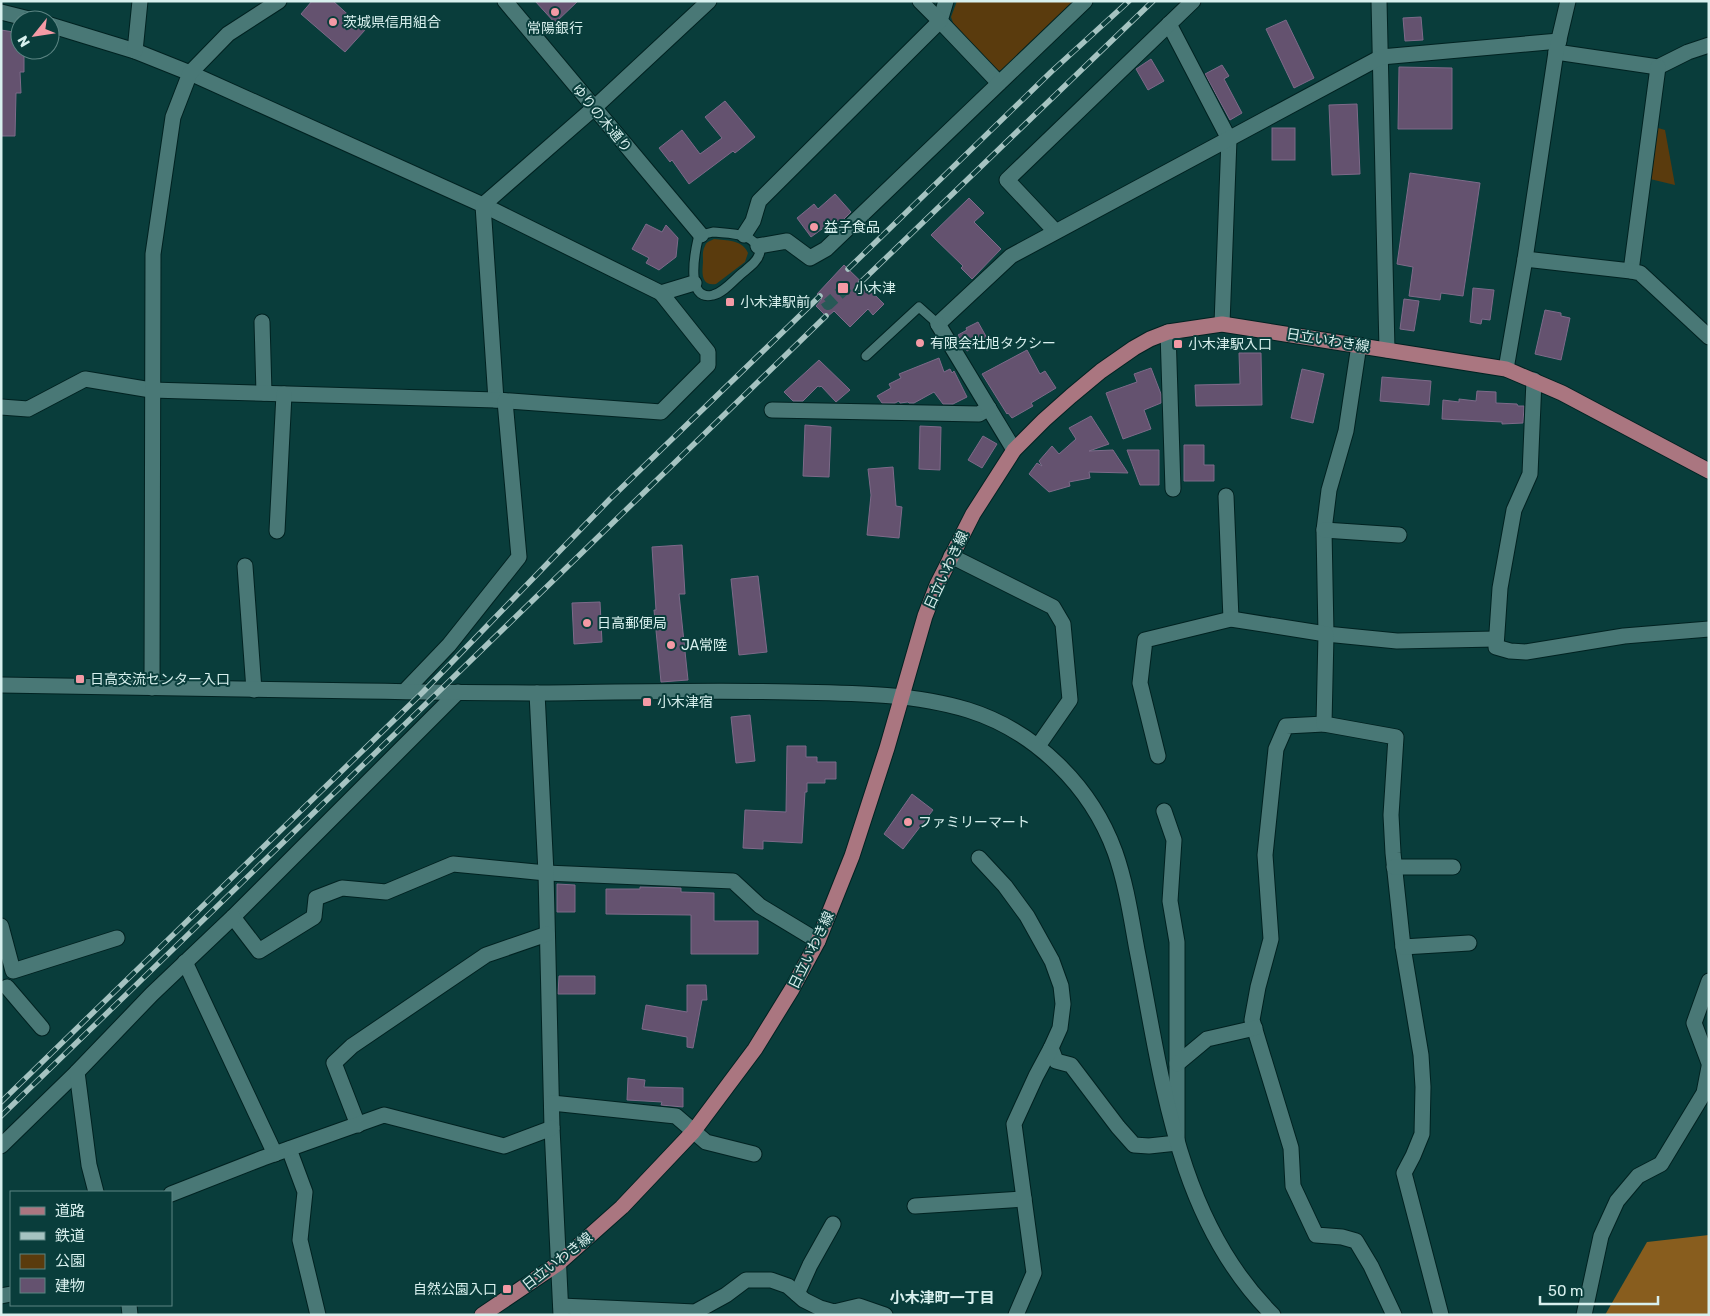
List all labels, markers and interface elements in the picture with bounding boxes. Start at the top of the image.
marker: 常陽銀行 [549,6,561,18]
north arrow [10,10,60,60]
place label: 茨城県信用組合 [343,14,441,31]
marker: 茨城県信用組合 [327,16,339,28]
place label: 常陽銀行 [527,20,583,37]
text: N [14,33,34,50]
street label: ゆりの木通り [568,81,635,156]
place label: 益子食品 [824,219,880,236]
marker: 益子食品 [808,221,820,233]
place label: 小木津 [854,280,896,297]
marker: 小木津 [836,281,850,295]
place label: 小木津駅前 [740,294,810,311]
marker: 小木津駅前 [724,296,736,308]
street label: 日立いわき線 [1285,326,1371,355]
place label: 有限会社旭タクシー [930,335,1056,352]
place label: 小木津駅入口 [1188,336,1272,353]
marker: 有限会社旭タクシー [914,337,926,349]
marker: 小木津駅入口 [1172,338,1184,350]
street label: 日立いわき線 [921,529,972,612]
place label: 日高郵便局 [597,615,667,632]
marker: 日高郵便局 [581,617,593,629]
place label: JA常陸 [681,637,727,654]
marker: JA常陸 [665,639,677,651]
place label: 日高交流センター入口 [90,671,230,688]
marker: 日高交流センター入口 [74,673,86,685]
place label: 小木津宿 [657,694,713,711]
marker: 小木津宿 [641,696,653,708]
place label: ファミリーマート [918,814,1030,831]
marker: ファミリーマート [902,816,914,828]
street label: 日立いわき線 [785,909,838,992]
legend [10,1191,172,1306]
text: 道路 [55,1202,85,1220]
text: 鉄道 [55,1227,85,1245]
street label: 日立いわき線 [519,1229,596,1294]
text: 公園 [55,1252,85,1270]
scale bar [1540,1274,1658,1306]
text: 建物 [55,1277,85,1295]
place label: 自然公園入口 [413,1281,497,1298]
text: 50 m [1548,1282,1583,1300]
marker: 自然公園入口 [501,1283,513,1295]
district label: 小木津町一丁目 [889,1289,995,1307]

